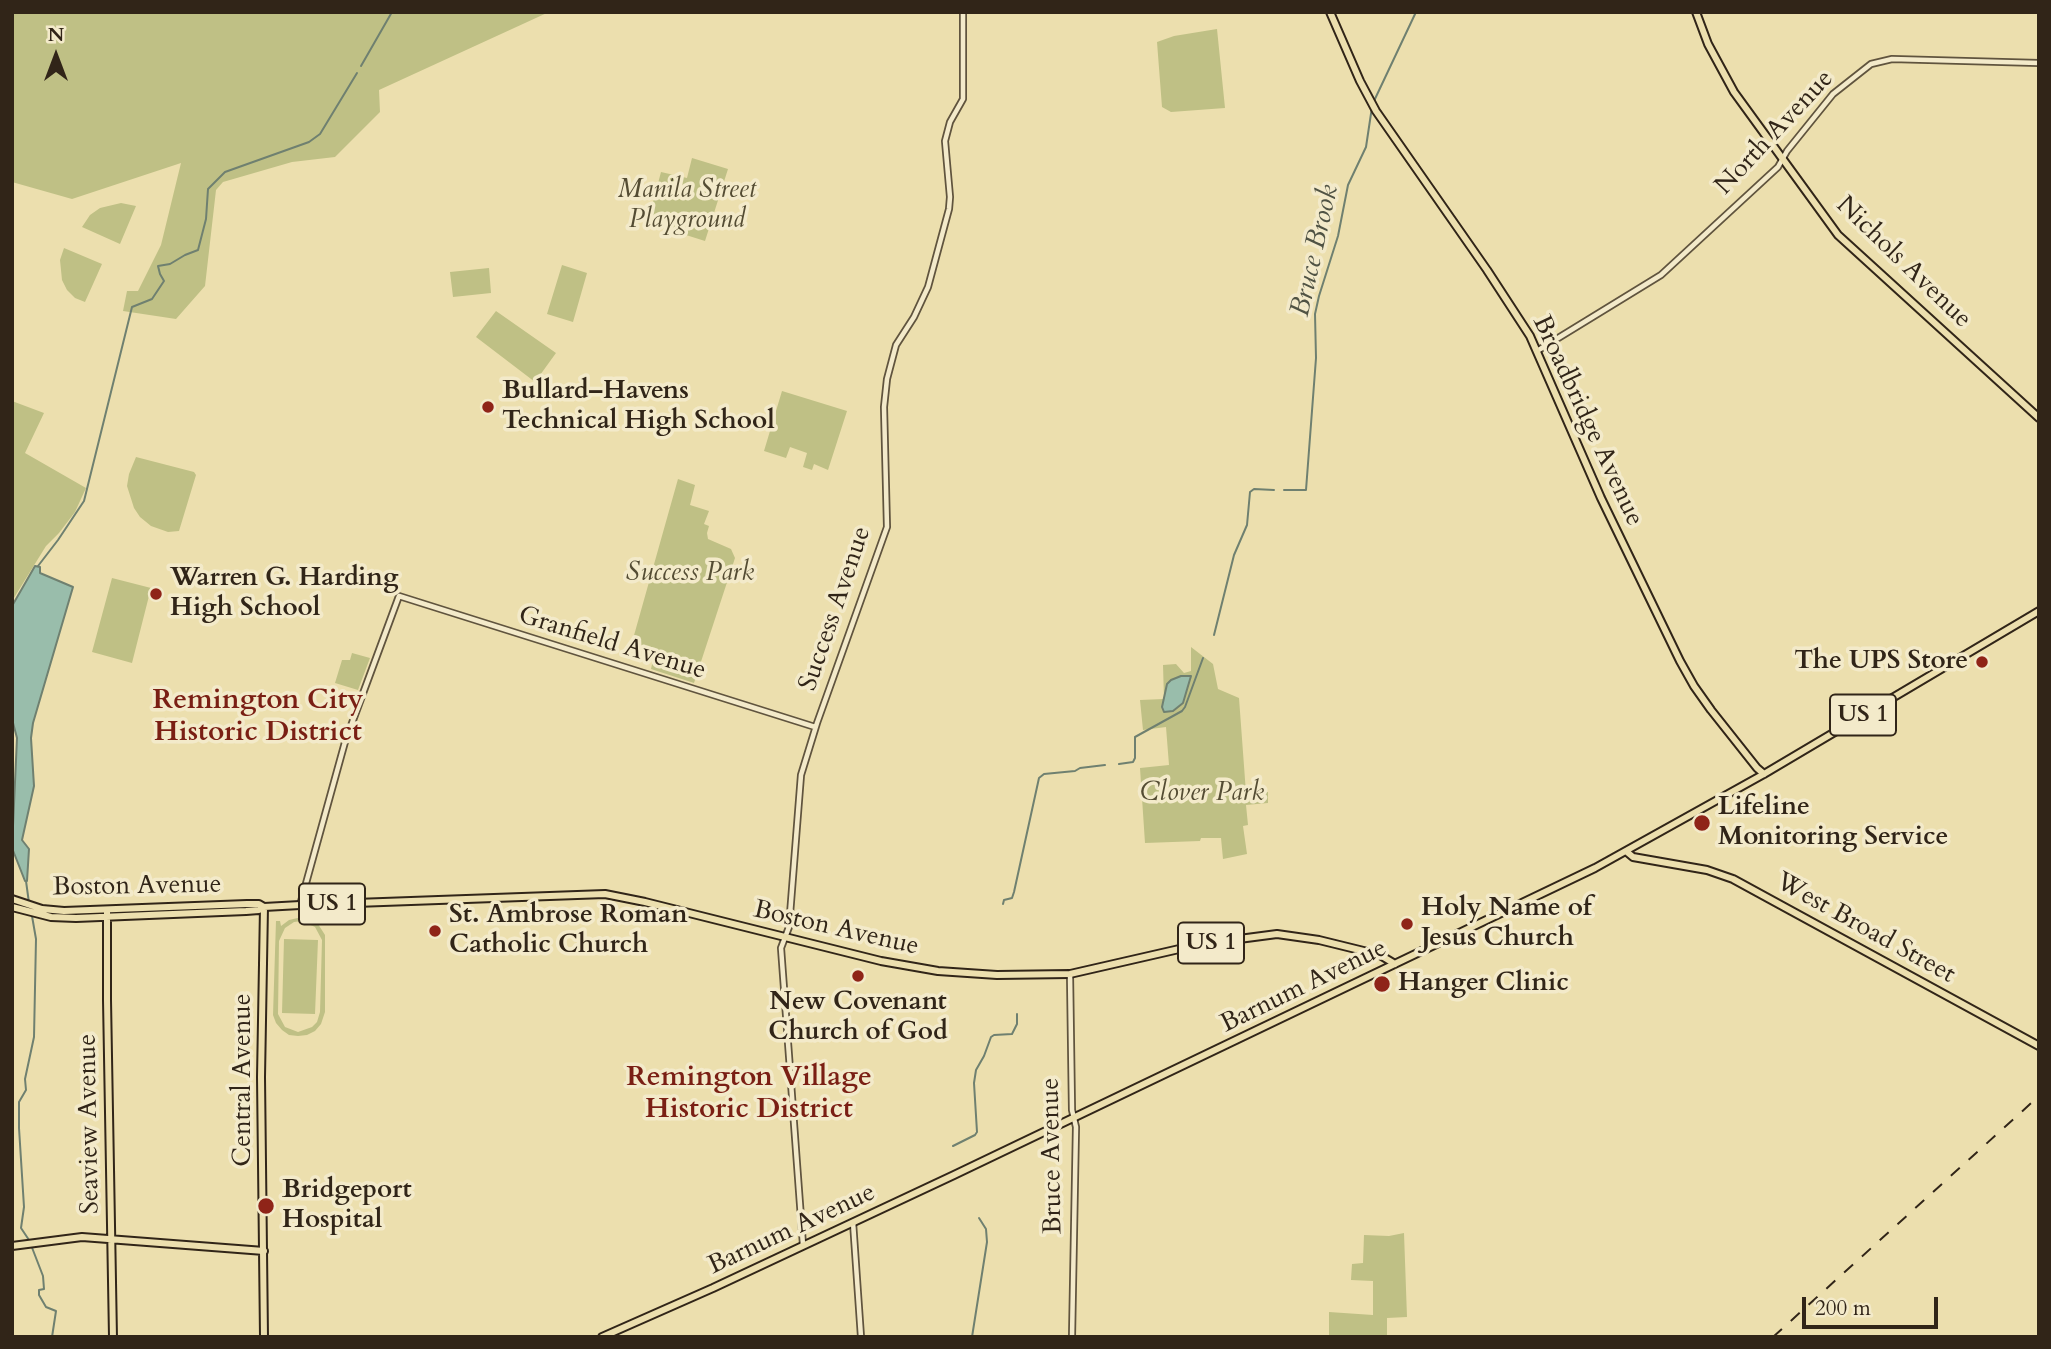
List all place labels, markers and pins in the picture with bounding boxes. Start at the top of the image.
place label: Bullard–Havens Technical High School [502,376,775,438]
marker: Bullard–Havens Technical High School [480,399,496,415]
place label: Warren G. Harding High School [170,563,398,624]
marker: Warren G. Harding High School [148,586,164,602]
place label: The UPS Store [1794,646,1968,678]
marker: The UPS Store [1974,654,1990,670]
place label: Lifeline Monitoring Service [1718,792,1948,854]
marker: Lifeline Monitoring Service [1692,813,1712,833]
place label: Holy Name of Jesus Church [1421,893,1592,954]
place label: St. Ambrose Roman Catholic Church [449,900,688,962]
marker: Holy Name of Jesus Church [1399,916,1415,932]
marker: St. Ambrose Roman Catholic Church [427,923,443,939]
marker: New Covenant Church of God [850,968,866,984]
place label: Hanger Clinic [1398,968,1569,1000]
marker: Hanger Clinic [1372,974,1392,994]
place label: New Covenant Church of God [768,987,948,1048]
place label: Bridgeport Hospital [282,1175,412,1236]
marker: Bridgeport Hospital [256,1196,276,1216]

